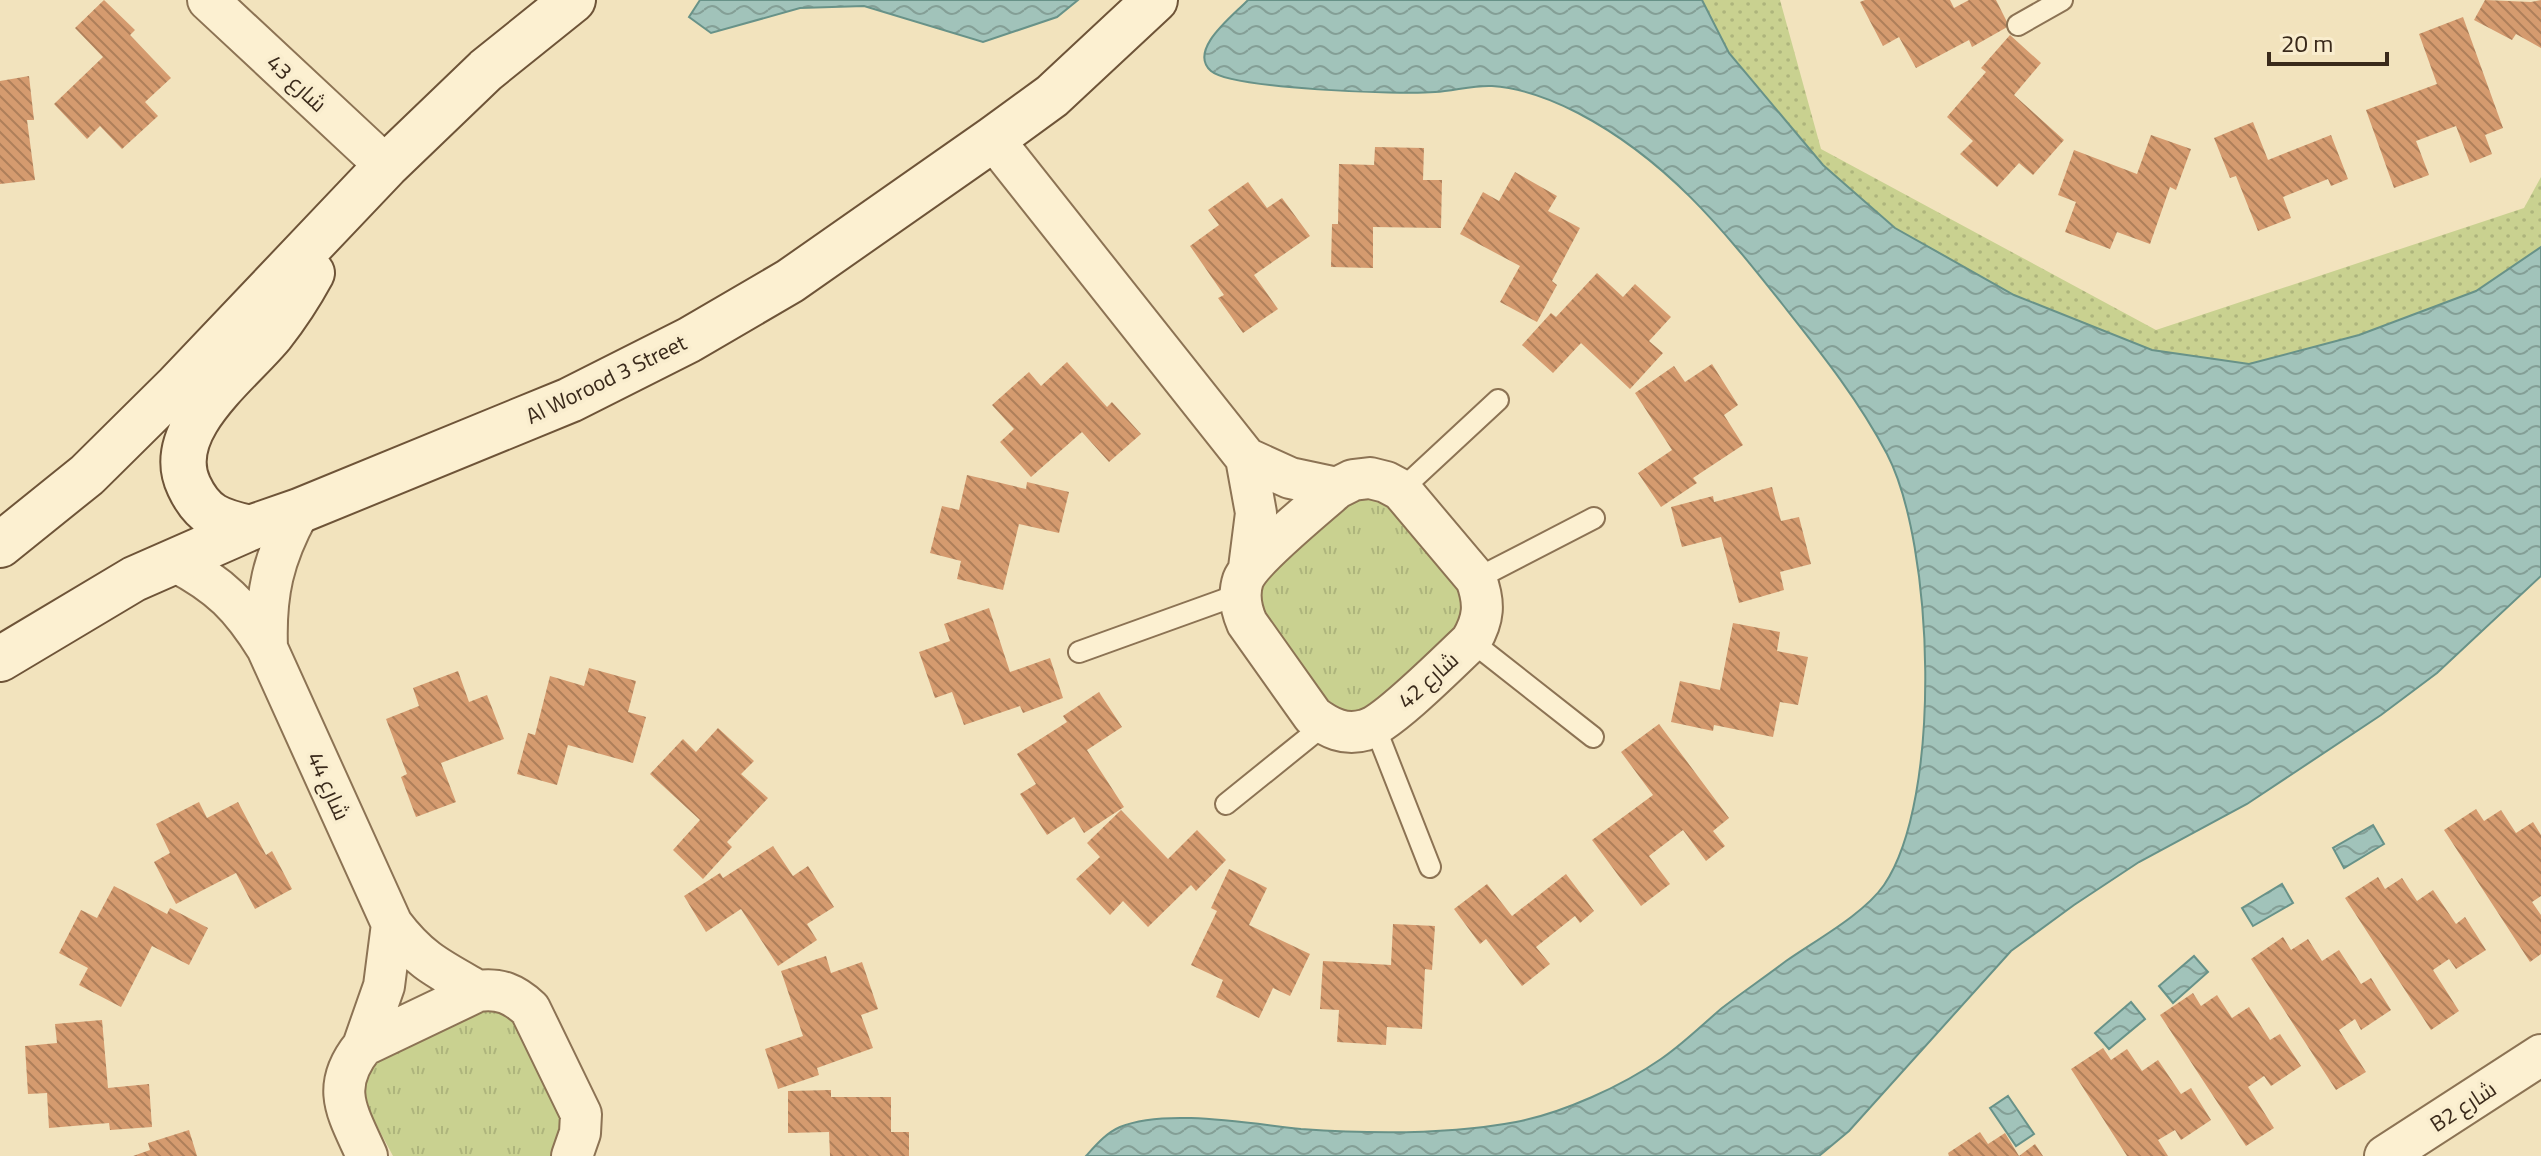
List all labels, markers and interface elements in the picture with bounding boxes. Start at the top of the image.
scale bar [2269,16,2387,66]
text: 20 m [2281,21,2333,66]
street label: شارع 43 [256,43,338,123]
street label: Al Worood 3 Street [518,322,694,436]
street label: شارع 42 [1387,640,1469,720]
street label: شارع 44 [295,745,363,827]
street label: B2 شارع [2421,1068,2505,1144]

